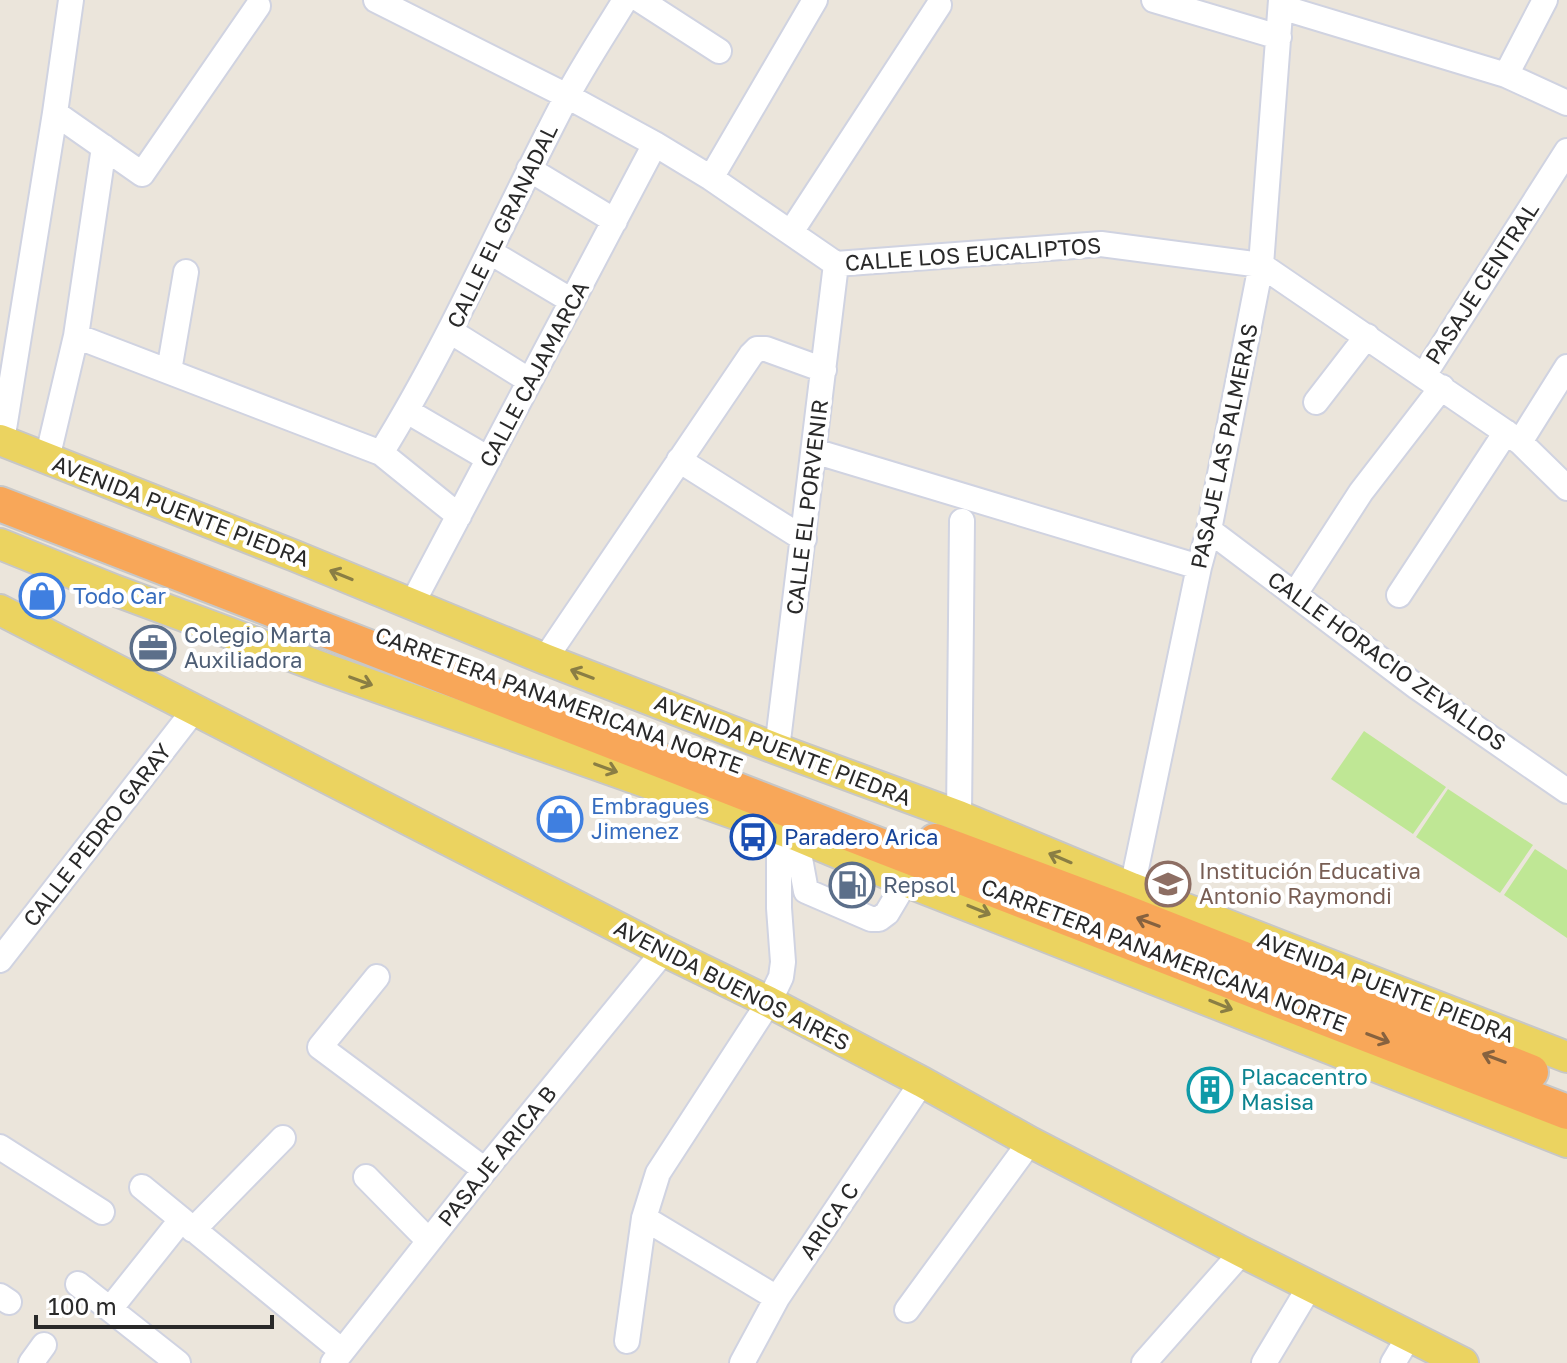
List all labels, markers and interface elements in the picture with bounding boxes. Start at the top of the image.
street label: CALLE EL GRANADAL [440,119,563,332]
street label: PASAJE CENTRAL [1419,196,1544,369]
street label: CALLE LOS EUCALIPTOS [844,231,1102,276]
street label: CALLE CAJAMARCA [473,276,594,471]
street label: PASAJE LAS PALMERAS [1184,321,1263,571]
street label: CALLE EL PORVENIR [780,398,833,616]
street label: AVENIDA PUENTE PIEDRA [49,449,314,572]
street label: CALLE HORACIO ZEVALLOS [1263,565,1512,756]
one-way arrow [330,566,354,581]
shop icon: Todo Car [18,572,66,620]
place label: Todo Car [73,582,166,609]
street label: CARRETERA PANAMERICANA NORTE [372,620,747,779]
place label: Colegio Marta Auxiliadora [184,621,331,673]
office icon: Colegio Marta Auxiliadora [129,624,177,672]
one-way arrow [570,666,595,680]
one-way arrow [348,675,372,689]
street label: AVENIDA PUENTE PIEDRA [651,688,916,811]
street label: CALLE PEDRO GARAY [17,738,176,932]
one-way arrow [593,762,617,776]
place label: Embragues Jimenez [591,792,709,844]
shop icon: Embragues Jimenez [536,795,584,843]
bus stop icon: Paradero Arica [729,813,777,861]
place label: Paradero Arica [784,823,938,850]
one-way arrow [1048,850,1073,864]
place label: Institución Educativa Antonio Raymondi [1199,857,1421,909]
school or university icon: Institución Educativa Antonio Raymondi [1144,860,1192,908]
fuel station icon: Repsol [828,861,876,909]
place label: Repsol [883,871,956,898]
street label: CARRETERA PANAMERICANA NORTE [978,872,1351,1037]
one-way arrow [966,904,991,918]
street label: AVENIDA BUENOS AIRES [610,913,854,1056]
one-way arrow [1136,913,1161,928]
street label: AVENIDA PUENTE PIEDRA [1254,925,1519,1048]
one-way arrow [1208,999,1233,1014]
one-way arrow [1365,1032,1390,1046]
one-way arrow [1482,1050,1507,1064]
place label: Placacentro Masisa [1241,1063,1368,1115]
building icon: Placacentro Masisa [1186,1066,1234,1114]
street label: PASAJE ARICA B [432,1080,562,1231]
street label: ARICA C [793,1177,864,1264]
scale bar [36,1279,272,1329]
text: 100 m [48,1291,117,1320]

